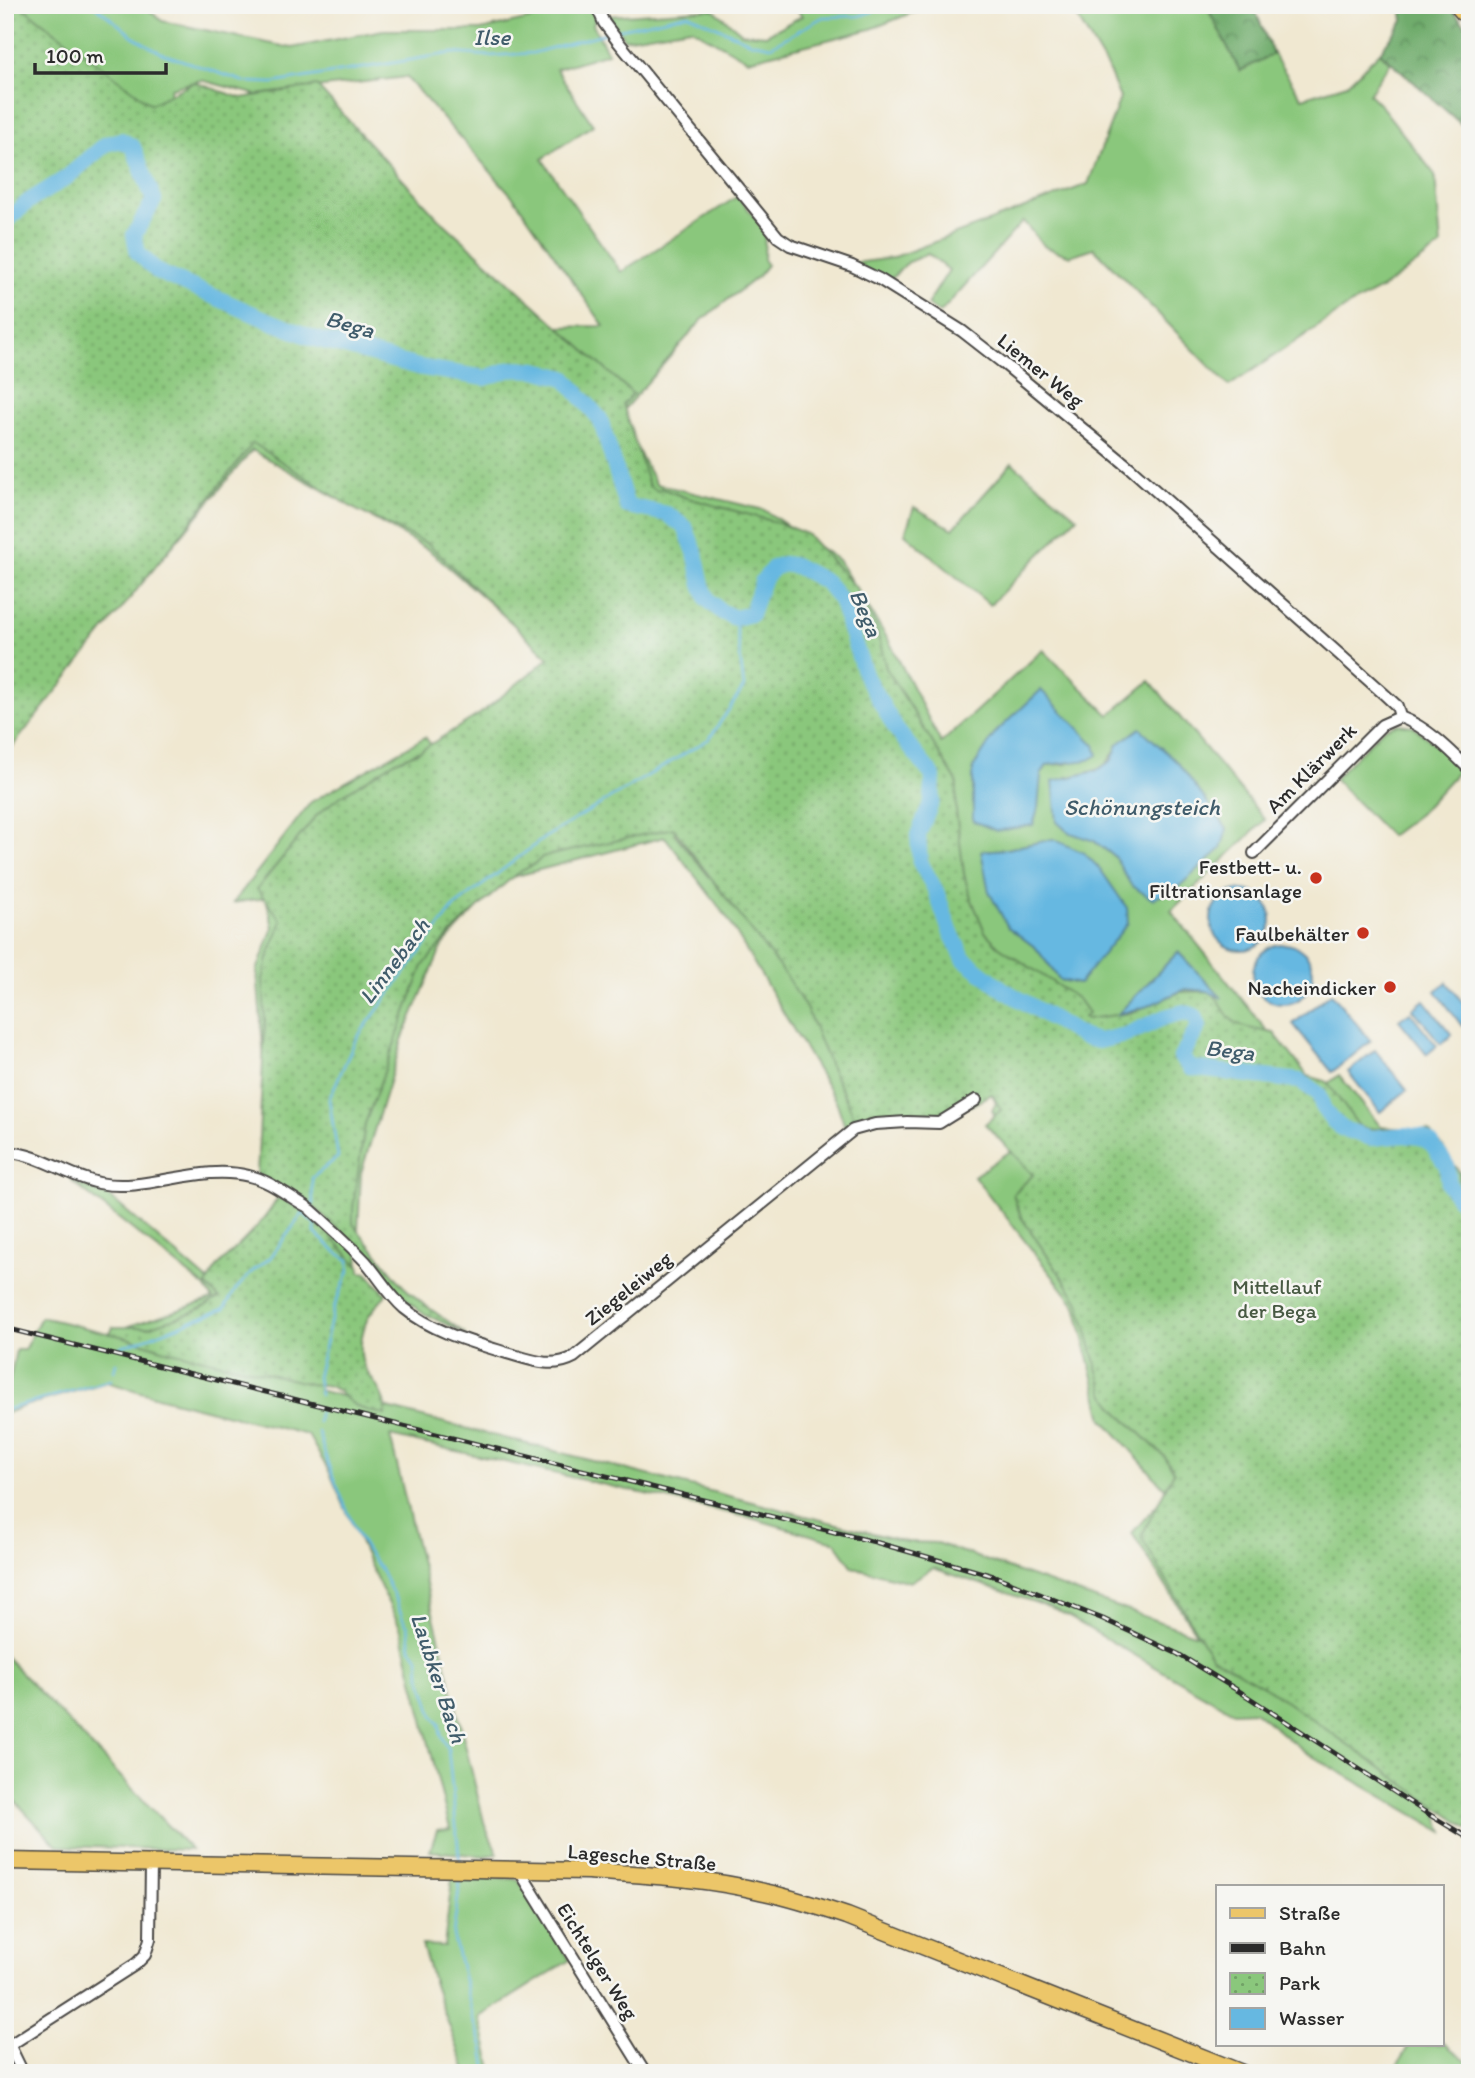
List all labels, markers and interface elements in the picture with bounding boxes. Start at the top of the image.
water label: Ilse [474,23,511,51]
scale bar [35,32,166,76]
text: 100 m [46,43,104,68]
water label: Bega [323,304,378,344]
street label: Liemer Weg [993,327,1090,413]
water label: Bega [844,585,889,642]
street label: Am Klärwerk [1261,717,1362,818]
water label: Schönungsteich [1064,793,1221,821]
place label: Festbett- u. Filtrationsanlage [1149,854,1302,903]
marker: Festbett- u. Filtrationsanlage [1308,870,1324,886]
water label: Linnebach [353,912,435,1009]
place label: Faulbehälter [1235,921,1350,946]
marker: Faulbehälter [1355,925,1371,941]
place label: Nacheindicker [1247,975,1377,1000]
marker: Nacheindicker [1382,979,1398,995]
water label: Bega [1204,1033,1257,1067]
street label: Ziegeleiweg [579,1245,677,1331]
park label: Mittellauf der Bega [1232,1274,1322,1323]
water label: Laubker Bach [405,1610,473,1747]
street label: Lagesche Straße [566,1838,718,1876]
legend [1216,1885,1444,2046]
street label: Eichtelger Weg [552,1898,644,2024]
text: Straße [1279,1900,1340,1925]
text: Bahn [1279,1935,1326,1960]
text: Park [1279,1970,1321,1995]
text: Wasser [1279,2005,1345,2030]

